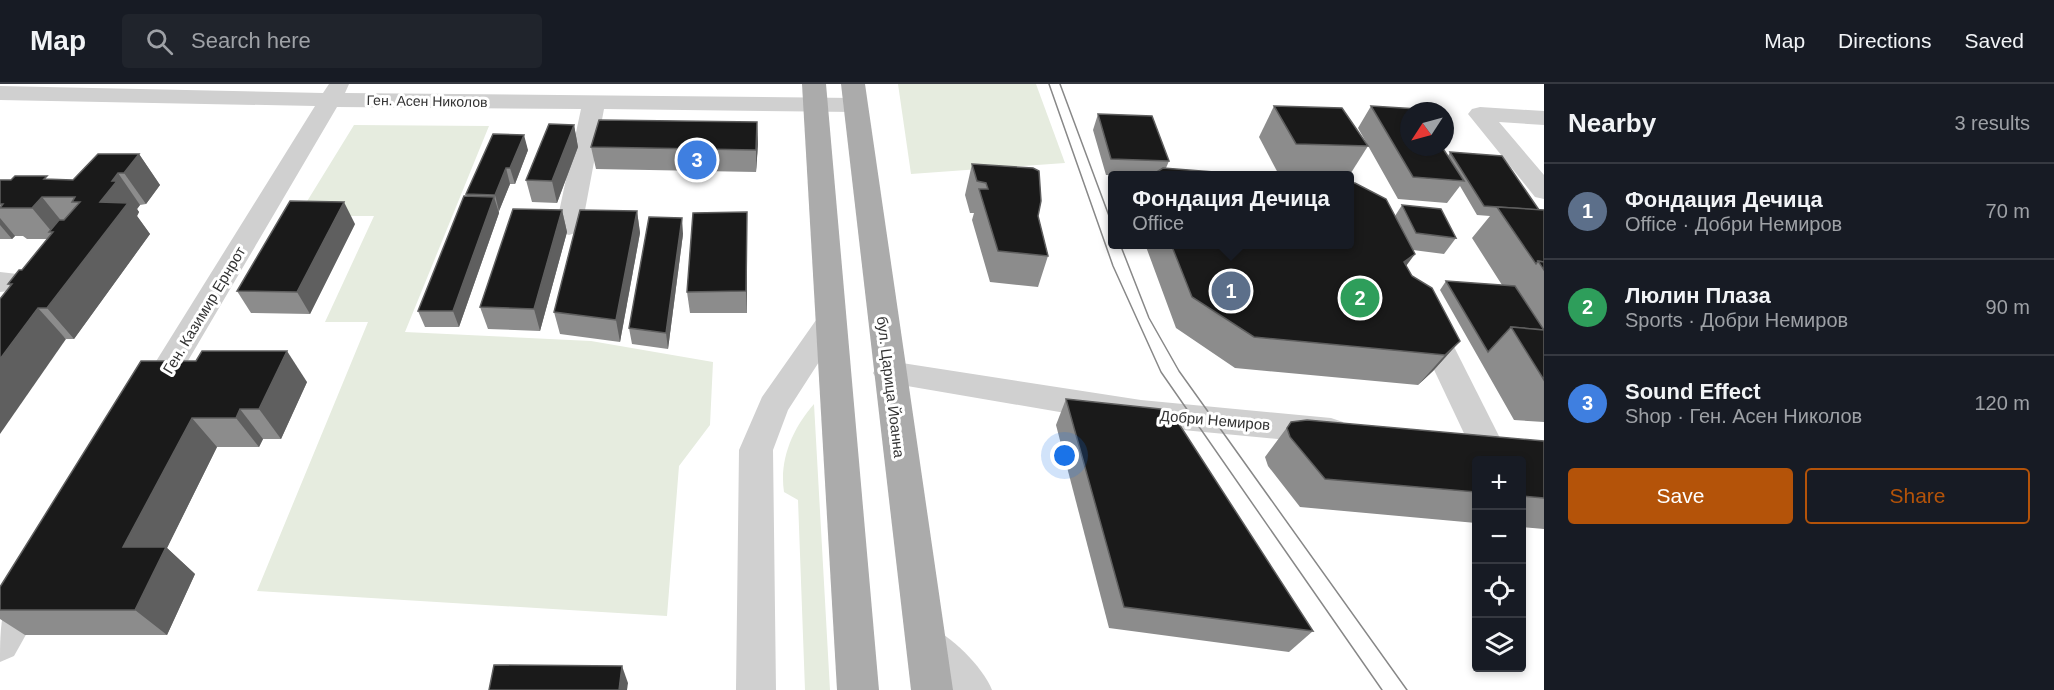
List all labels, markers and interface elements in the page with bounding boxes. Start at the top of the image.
search box [122,14,542,68]
text: Map [30,25,86,56]
icon: search [143,25,176,58]
text: Search here [191,28,311,53]
text: Map [1764,29,1805,52]
text: Directions [1838,29,1931,52]
text: Saved [1964,29,2024,52]
street label: Ген. Асен Николов [366,92,488,110]
north arrow [1400,102,1454,156]
text: Nearby [1568,108,1656,138]
text: 3 results [1954,112,2030,134]
pin: 3 [678,138,716,182]
popup [1108,171,1354,249]
text: Фондация Дечица [1132,186,1330,211]
text: Фондация Дечица [1625,187,1823,212]
text: 1 [1582,200,1593,222]
text: 70 m [1986,200,2030,222]
text: Office [1132,212,1184,234]
text: Office · Добри Немиров [1625,213,1842,235]
street label: Ген. Казимир Ернрот [159,243,249,377]
pin: 1 [1212,268,1250,314]
pin: 2 [1340,276,1380,320]
text: Люлин Плаза [1625,283,1771,308]
text: 2 [1582,296,1593,318]
text: 90 m [1986,296,2030,318]
text: Sports · Добри Немиров [1625,309,1848,331]
street label: бул. Царица Йоанна [874,315,908,459]
text: Sound Effect [1625,379,1761,404]
text: 3 [1582,392,1593,414]
text: 120 m [1974,392,2030,414]
text: Shop · Ген. Асен Николов [1625,405,1862,427]
street label: Добри Немиров [1159,407,1271,433]
your location [1050,441,1079,470]
map controls [1472,456,1526,672]
button: + [1472,456,1526,510]
button: Save [1568,468,1793,524]
button: Share [1805,468,2030,524]
button: − [1472,510,1526,564]
button: locate [1472,564,1526,618]
button: layers [1472,618,1526,672]

